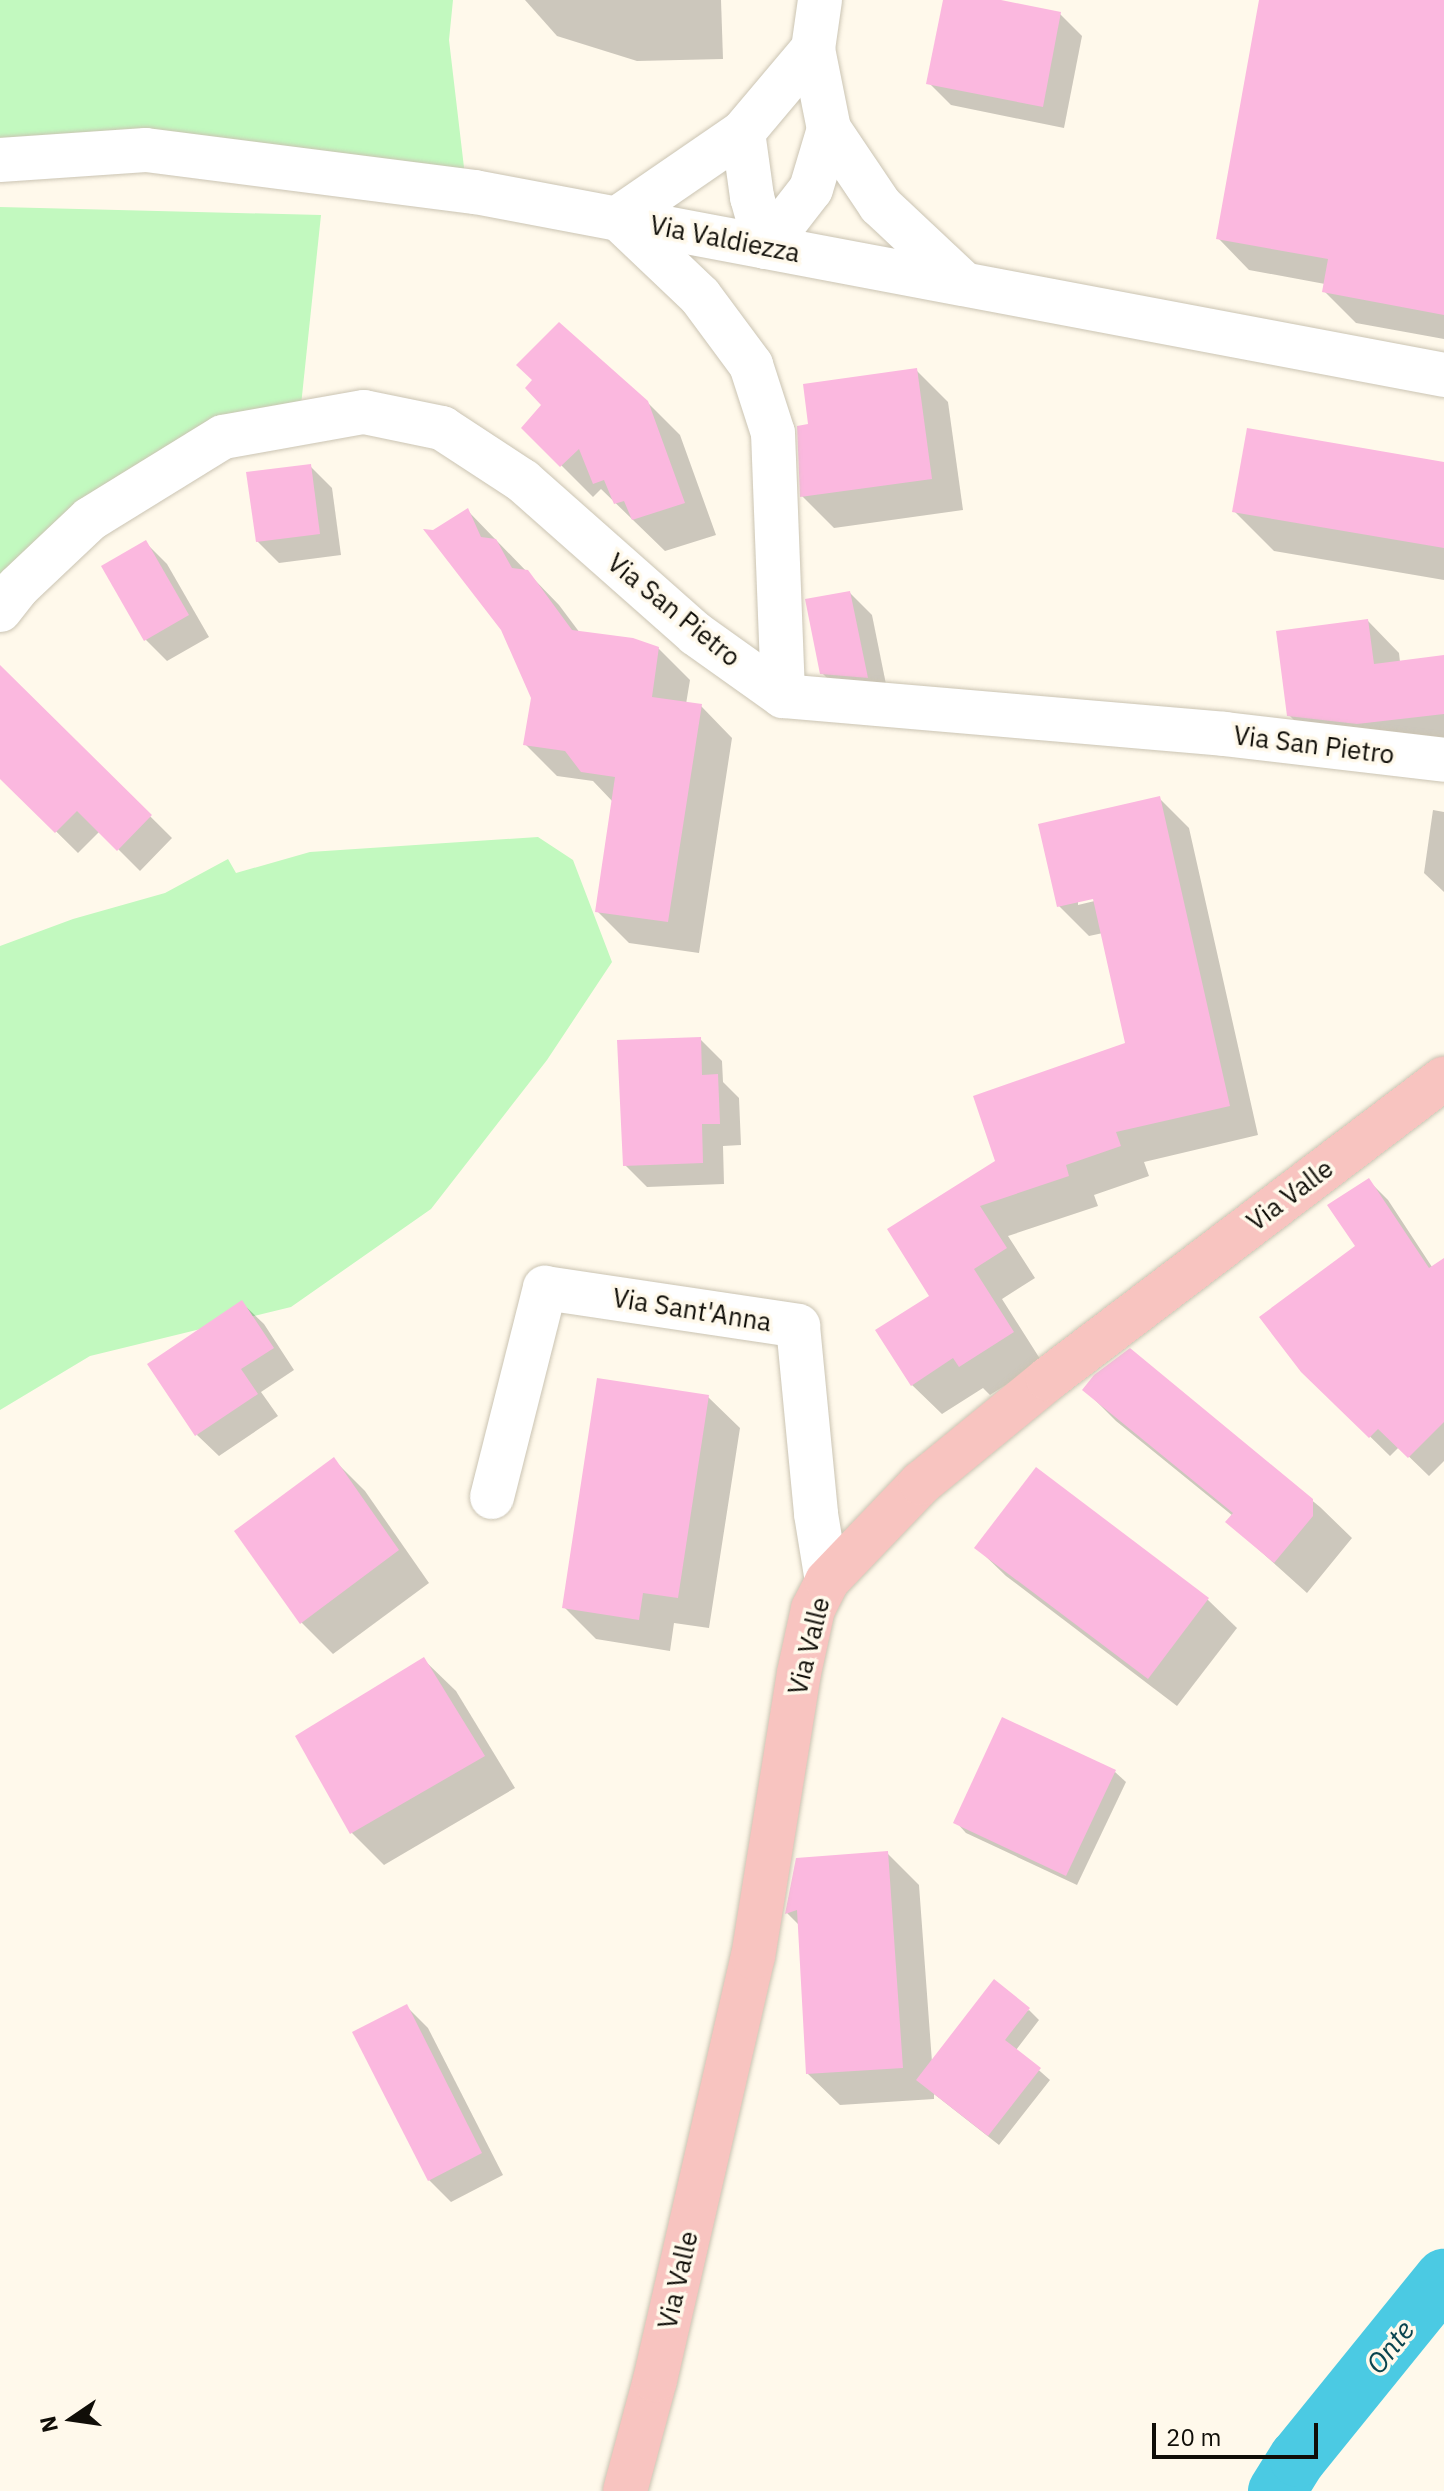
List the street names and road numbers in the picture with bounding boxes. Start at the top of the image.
street label: Via Valdiezza [647,209,803,269]
street label: Via San Pietro [601,547,747,673]
street label: Via San Pietro [1232,720,1396,770]
street label: Via Valle [1241,1153,1339,1237]
street label: Via Sant'Anna [610,1282,774,1338]
street label: Via Valle [782,1594,836,1698]
street label: Via Valle [652,2228,704,2332]

